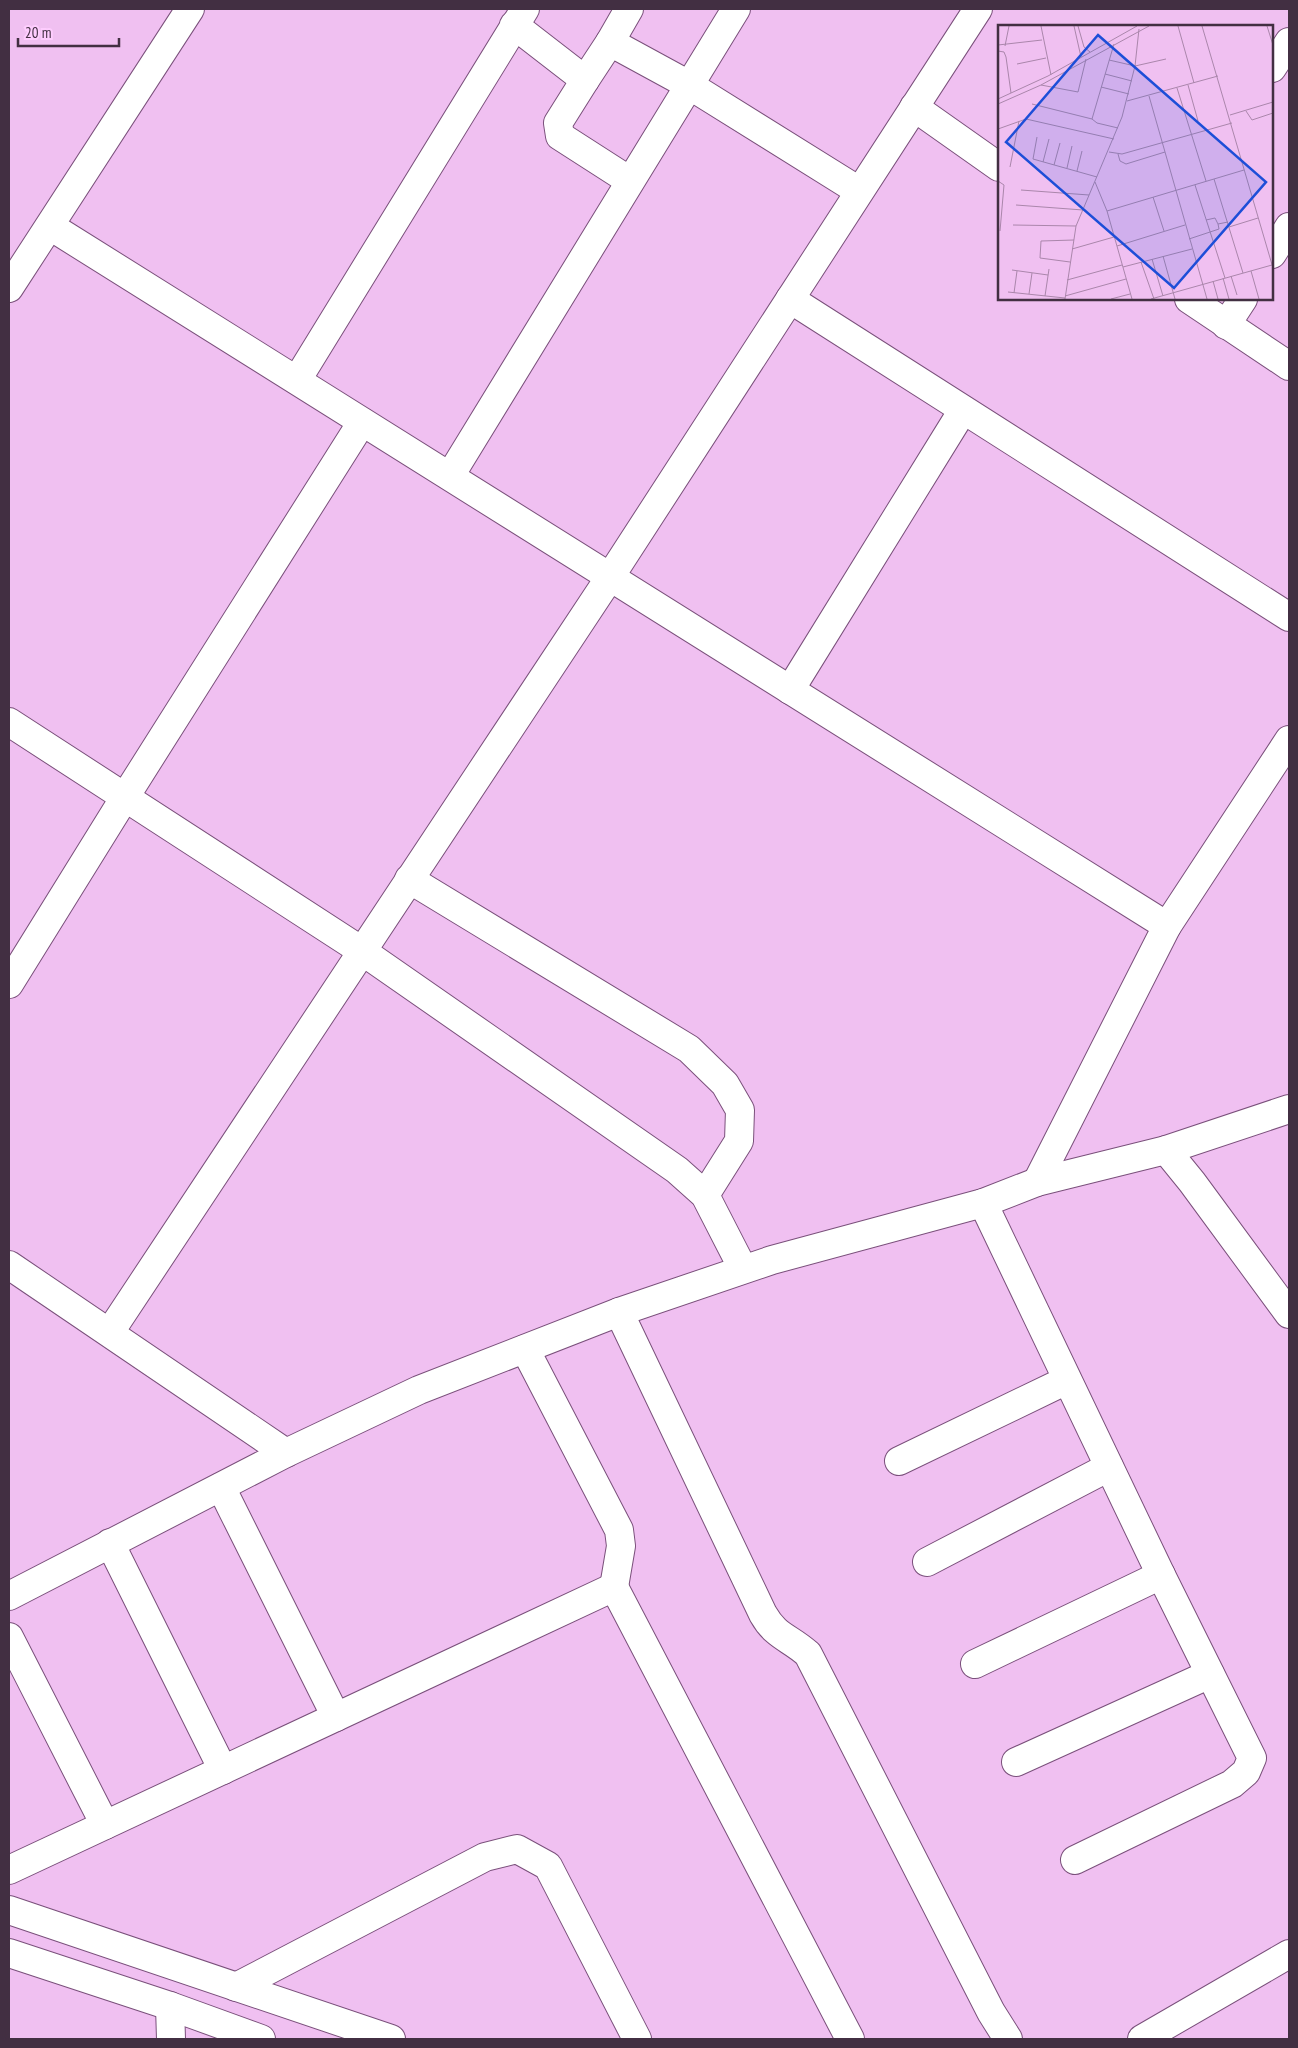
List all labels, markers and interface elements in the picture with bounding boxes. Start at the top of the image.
scale bar [18,15,119,47]
text: 20 m [25,23,51,42]
inset map [998,25,1273,300]

